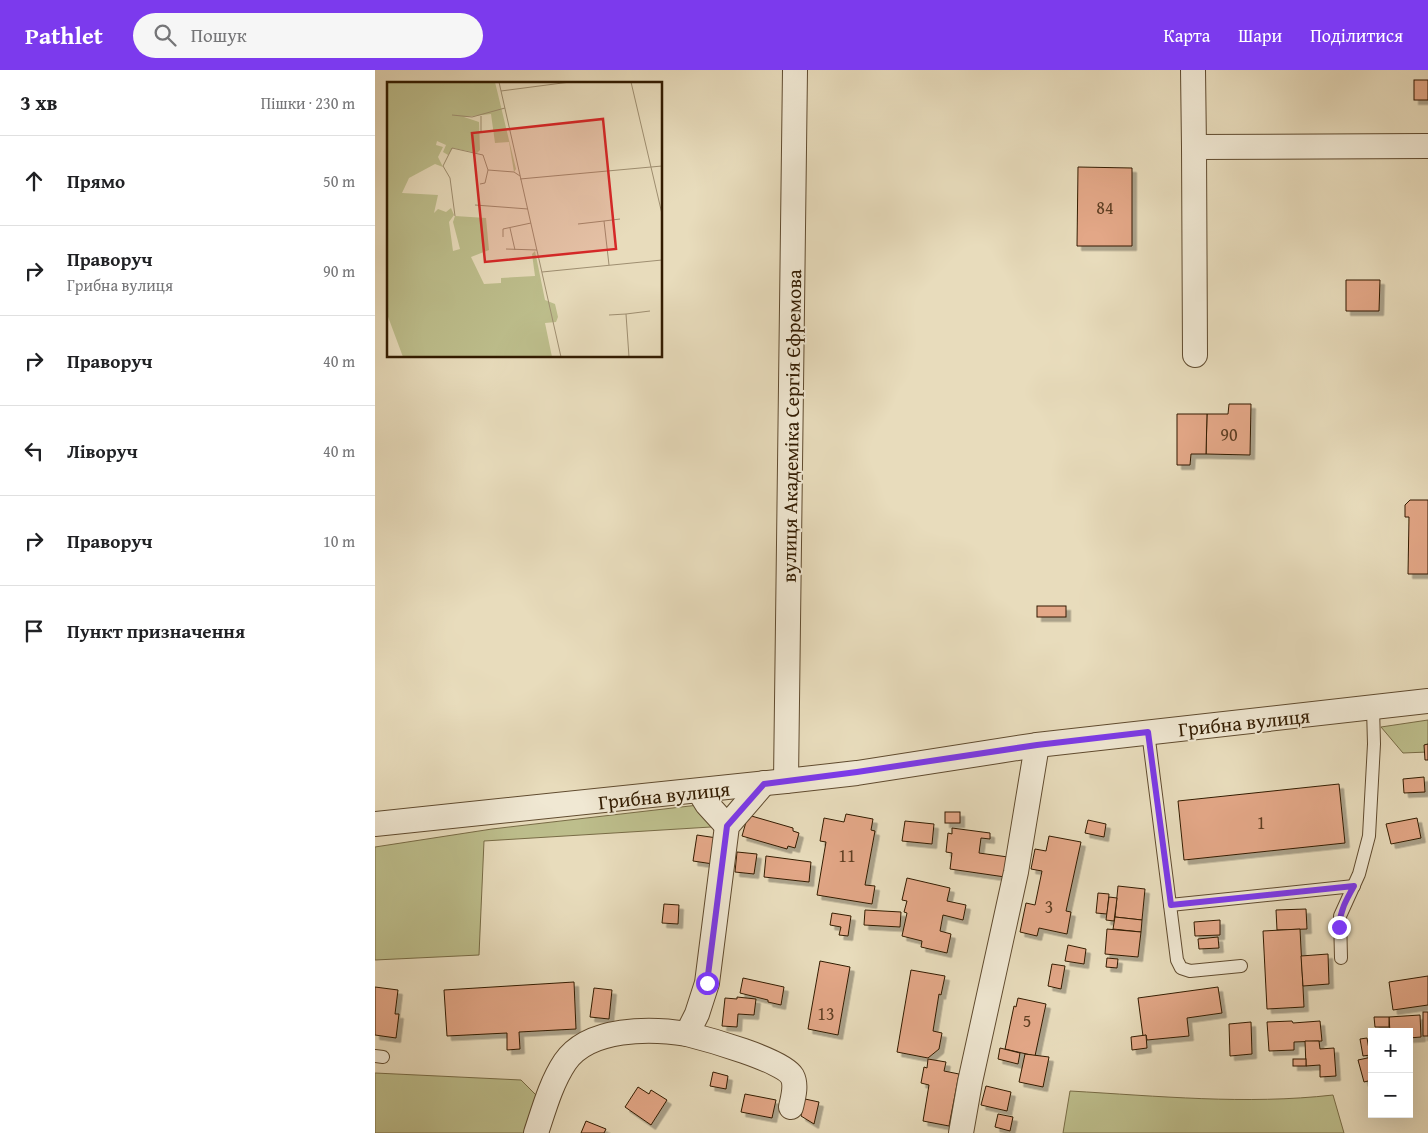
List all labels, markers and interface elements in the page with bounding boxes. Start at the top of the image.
search box [133,13,483,58]
text: Pathlet [25,18,103,53]
icon: search [151,21,179,49]
text: Пошук [191,21,247,49]
text: Карта [1164,22,1210,49]
text: Шари [1238,22,1282,49]
text: Поділитися [1310,22,1403,49]
inset map [387,82,663,358]
text: 3 хв [20,87,58,118]
text: Пішки · 230 m [261,91,355,115]
icon: ahead [20,167,48,195]
text: Прямо [67,167,125,195]
text: 50 m [323,169,355,193]
house number: 84 [1096,194,1114,221]
text: Праворуч [67,245,152,273]
icon: right [20,257,48,285]
text: 90 m [323,259,355,283]
street label: вулиця Академіка Сергія Єфремова [774,269,808,583]
text: Грибна вулиця [67,273,173,297]
icon: right [20,347,48,375]
text: Праворуч [67,347,152,375]
text: 40 m [323,349,355,373]
house number: 90 [1220,421,1238,448]
icon: left [20,437,48,465]
text: Ліворуч [67,437,138,465]
text: 40 m [323,439,355,463]
icon: right [20,527,48,555]
text: Праворуч [67,527,152,555]
text: 10 m [323,529,355,553]
icon: arrive [20,617,48,645]
text: Пункт призначення [67,617,245,645]
street label: Грибна вулиця [1177,701,1311,743]
street label: Грибна вулиця [597,774,731,816]
house number: 1 [1257,809,1265,836]
house number: 11 [838,842,856,869]
house number: 3 [1045,893,1053,920]
route end [1328,916,1351,939]
route start [696,972,719,995]
house number: 13 [817,1000,835,1027]
house number: 5 [1023,1007,1031,1034]
map controls [1368,1028,1413,1118]
button: + [1368,1028,1413,1073]
button: − [1368,1073,1413,1118]

